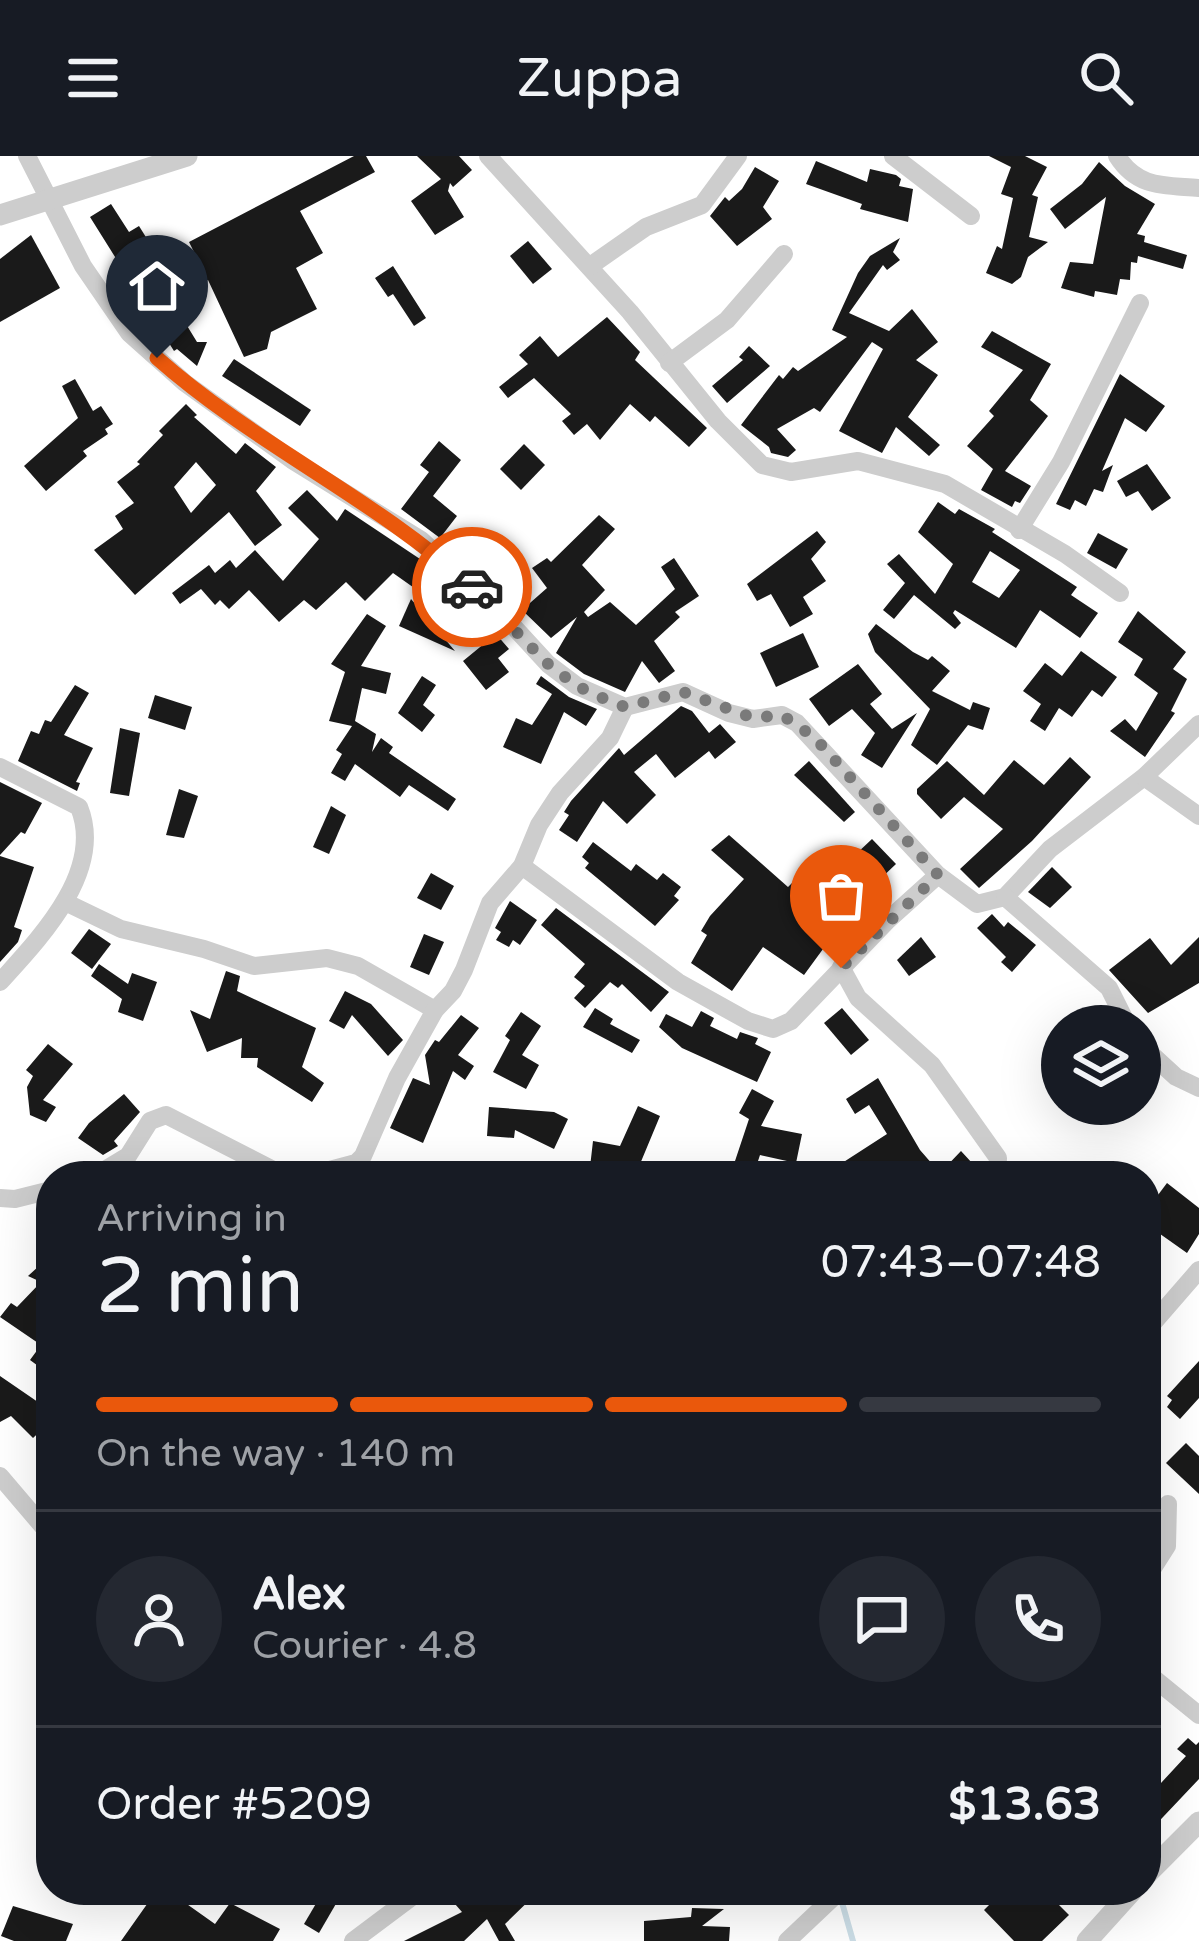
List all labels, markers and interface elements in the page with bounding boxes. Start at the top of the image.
icon: menu [60,45,126,111]
icon: search [1073,45,1139,111]
text: Zuppa [517,46,682,111]
pin [106,235,208,358]
icon: home [124,253,190,319]
courier [412,527,532,647]
icon: car [439,554,505,620]
pin [790,845,892,968]
icon: bag [808,863,874,929]
map controls [1041,1005,1161,1125]
button: layers [1041,1005,1161,1125]
text: Arriving in [96,1195,287,1242]
text: 07:43–07:48 [821,1236,1101,1290]
text: 2 min [96,1240,304,1334]
text: On the way · 140 m [96,1430,455,1477]
button: person [96,1556,222,1682]
button: chat [819,1556,945,1682]
button: phone [975,1556,1101,1682]
text: Alex [252,1568,346,1622]
text: Courier · 4.8 [252,1622,477,1669]
text: Order #5209 [96,1778,372,1832]
text: $13.63 [949,1778,1101,1832]

